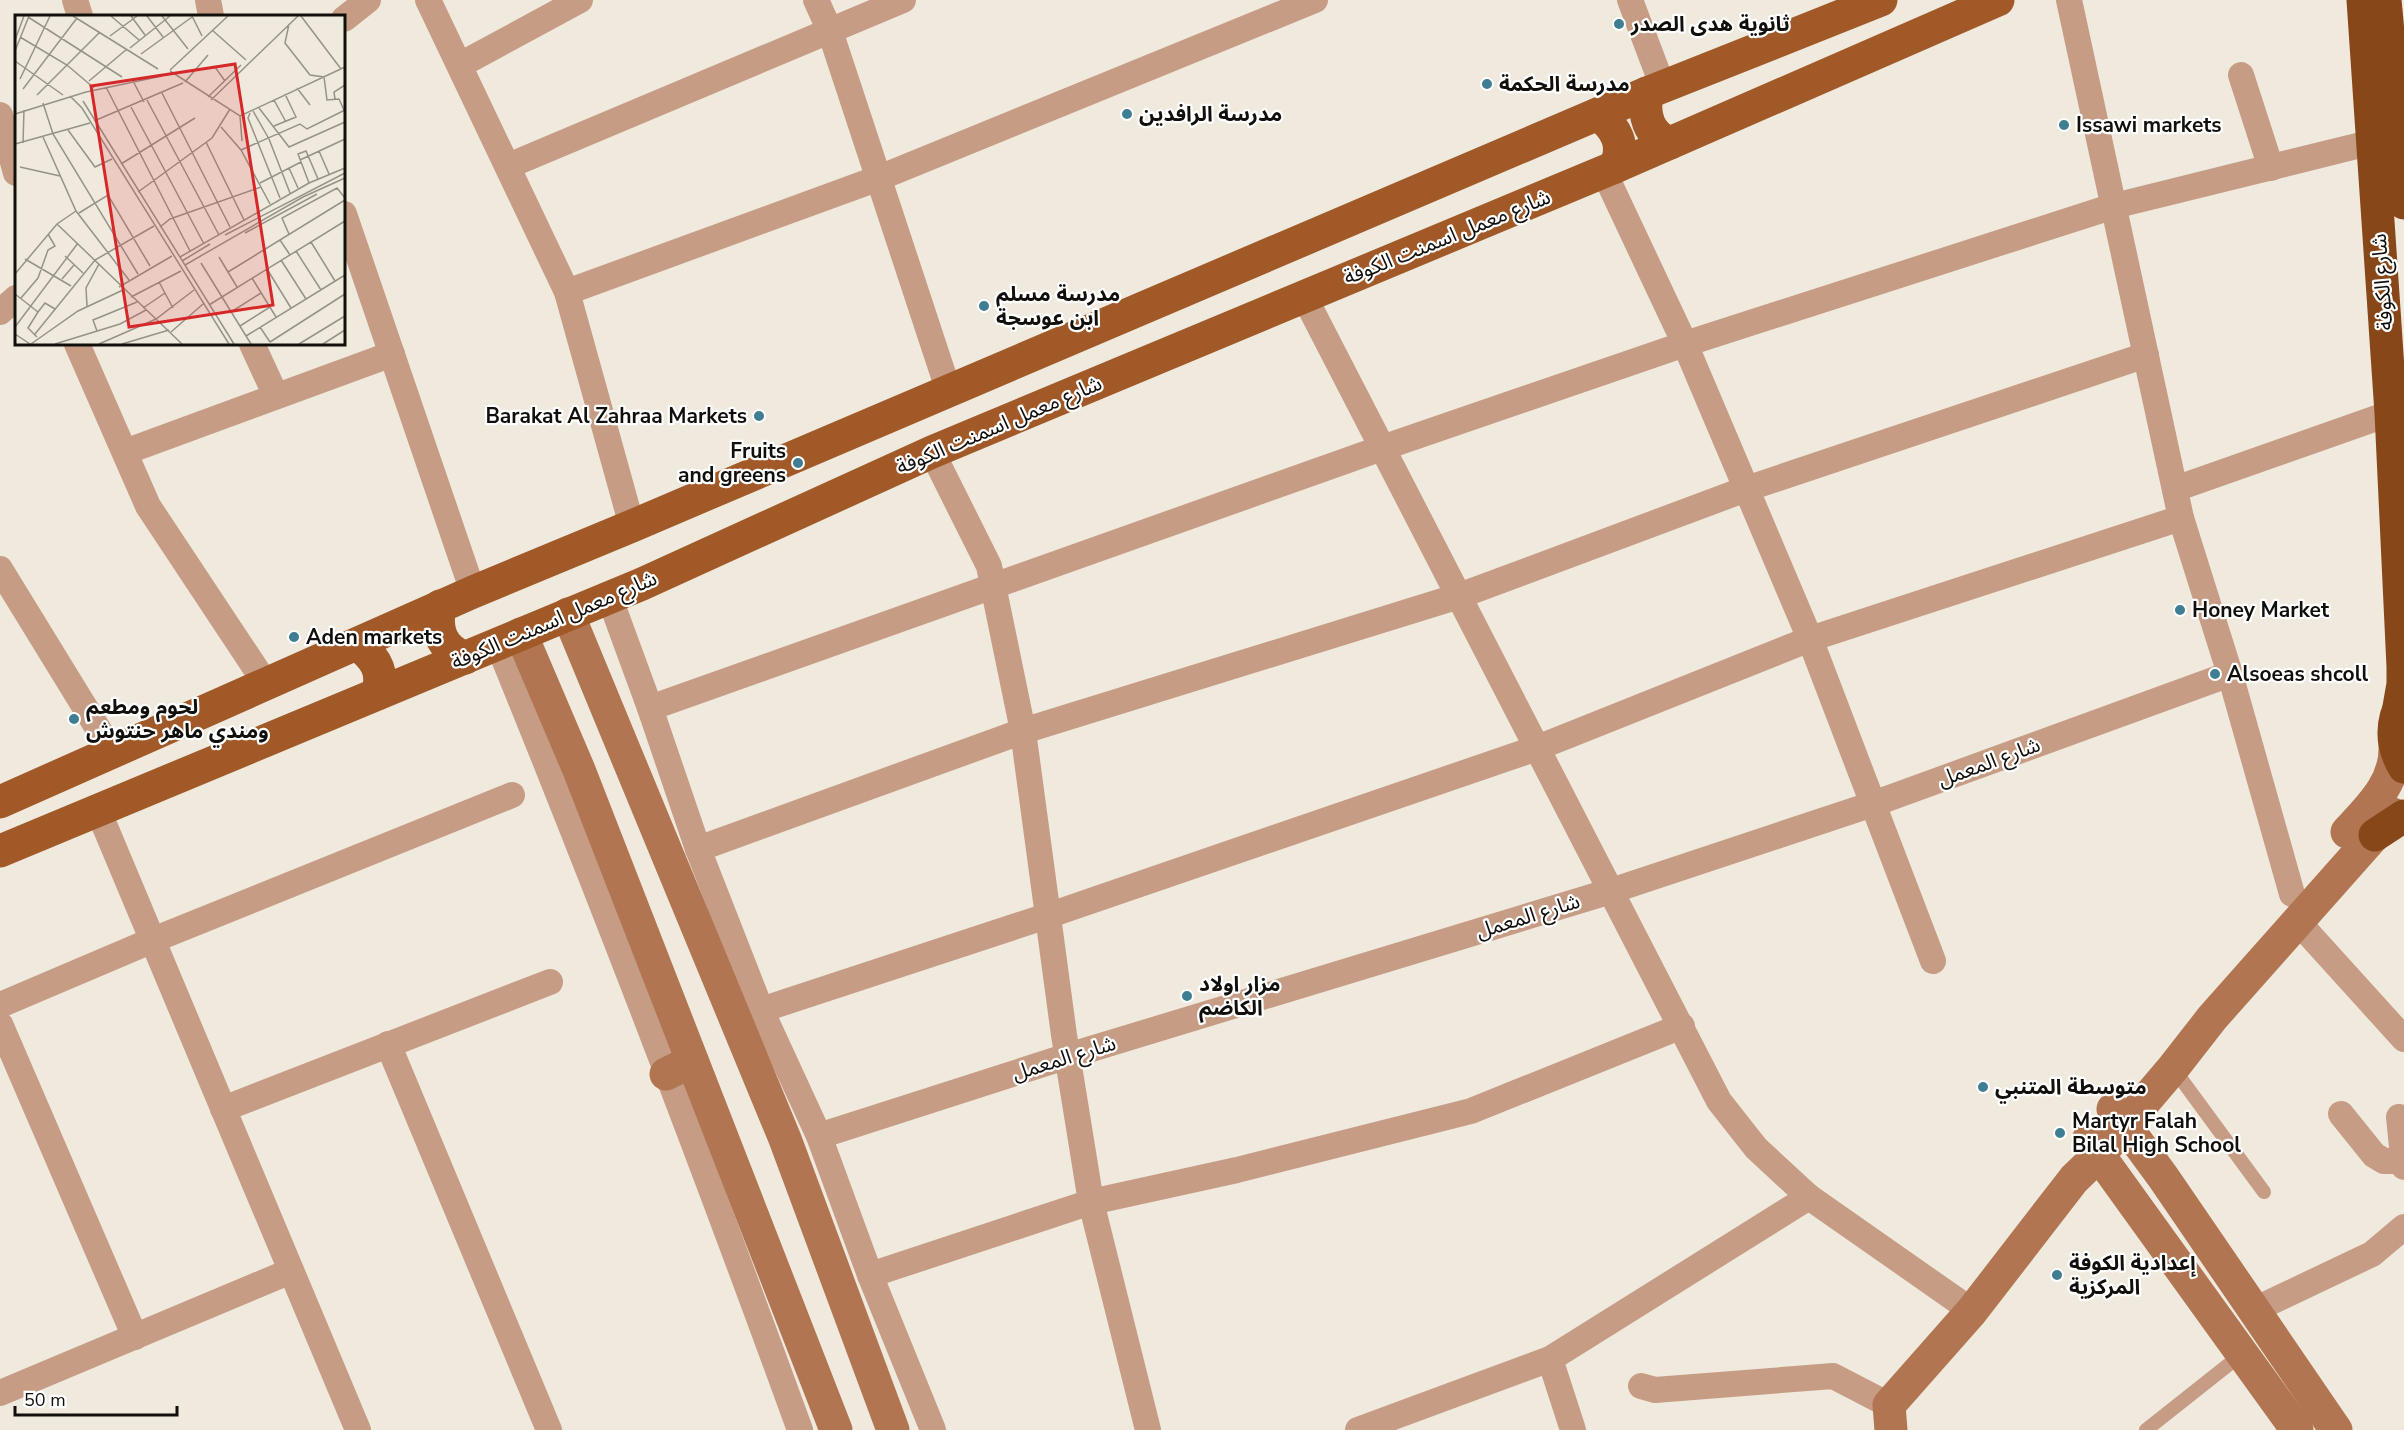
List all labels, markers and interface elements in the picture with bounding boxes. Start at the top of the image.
place label: ثانوية هدى الصدر [1630,10,1790,38]
inset map [15,15,345,345]
marker: ثانوية هدى الصدر [1612,17,1626,31]
place label: مدرسة الحكمة [1499,70,1630,98]
marker: مدرسة الحكمة [1480,77,1494,91]
place label: مدرسة الرافدين [1139,100,1282,128]
marker: مدرسة الرافدين [1120,107,1134,121]
place label: Issawi markets [2076,111,2222,139]
marker: Issawi markets [2057,118,2071,132]
street label: شارع معمل اسمنت الكوفة [1339,183,1555,292]
street label: شارع الكوفة [2365,233,2400,331]
place label: مدرسة مسلم ابن عوسجة [996,280,1120,332]
marker: مدرسة مسلم ابن عوسجة [977,299,991,313]
street label: شارع معمل اسمنت الكوفة [892,369,1107,482]
place label: Barakat Al Zahraa Markets [485,402,747,430]
marker: Barakat Al Zahraa Markets [752,409,766,423]
place label: Fruits and greens [678,437,786,489]
marker: Fruits and greens [791,456,805,470]
street label: شارع معمل اسمنت الكوفة [447,564,662,677]
place label: Honey Market [2192,596,2330,624]
marker: Honey Market [2173,603,2187,617]
place label: Aden markets [306,623,442,651]
marker: Aden markets [287,630,301,644]
place label: Alsoeas shcoll [2227,660,2368,688]
marker: Alsoeas shcoll [2208,667,2222,681]
place label: لحوم ومطعم ومندي ماهر حنتوش [86,693,269,748]
marker: لحوم ومطعم ومندي ماهر حنتوش [67,712,81,726]
street label: شارع المعمل [1934,730,2045,794]
street label: شارع المعمل [1473,887,1584,946]
place label: مزار اولاد الكاضم [1199,970,1280,1023]
marker: مزار اولاد الكاضم [1180,989,1194,1003]
street label: شارع المعمل [1009,1029,1120,1088]
place label: متوسطة المتنبي [1995,1073,2147,1104]
marker: متوسطة المتنبي [1976,1080,1990,1094]
place label: Martyr Falah Bilal High School [2072,1107,2241,1159]
marker: Martyr Falah Bilal High School [2053,1126,2067,1140]
place label: إعدادية الكوفة المركزية [2069,1249,2197,1301]
marker: إعدادية الكوفة المركزية [2050,1268,2064,1282]
scale bar [15,1379,177,1417]
text: 50 m [24,1388,66,1412]

